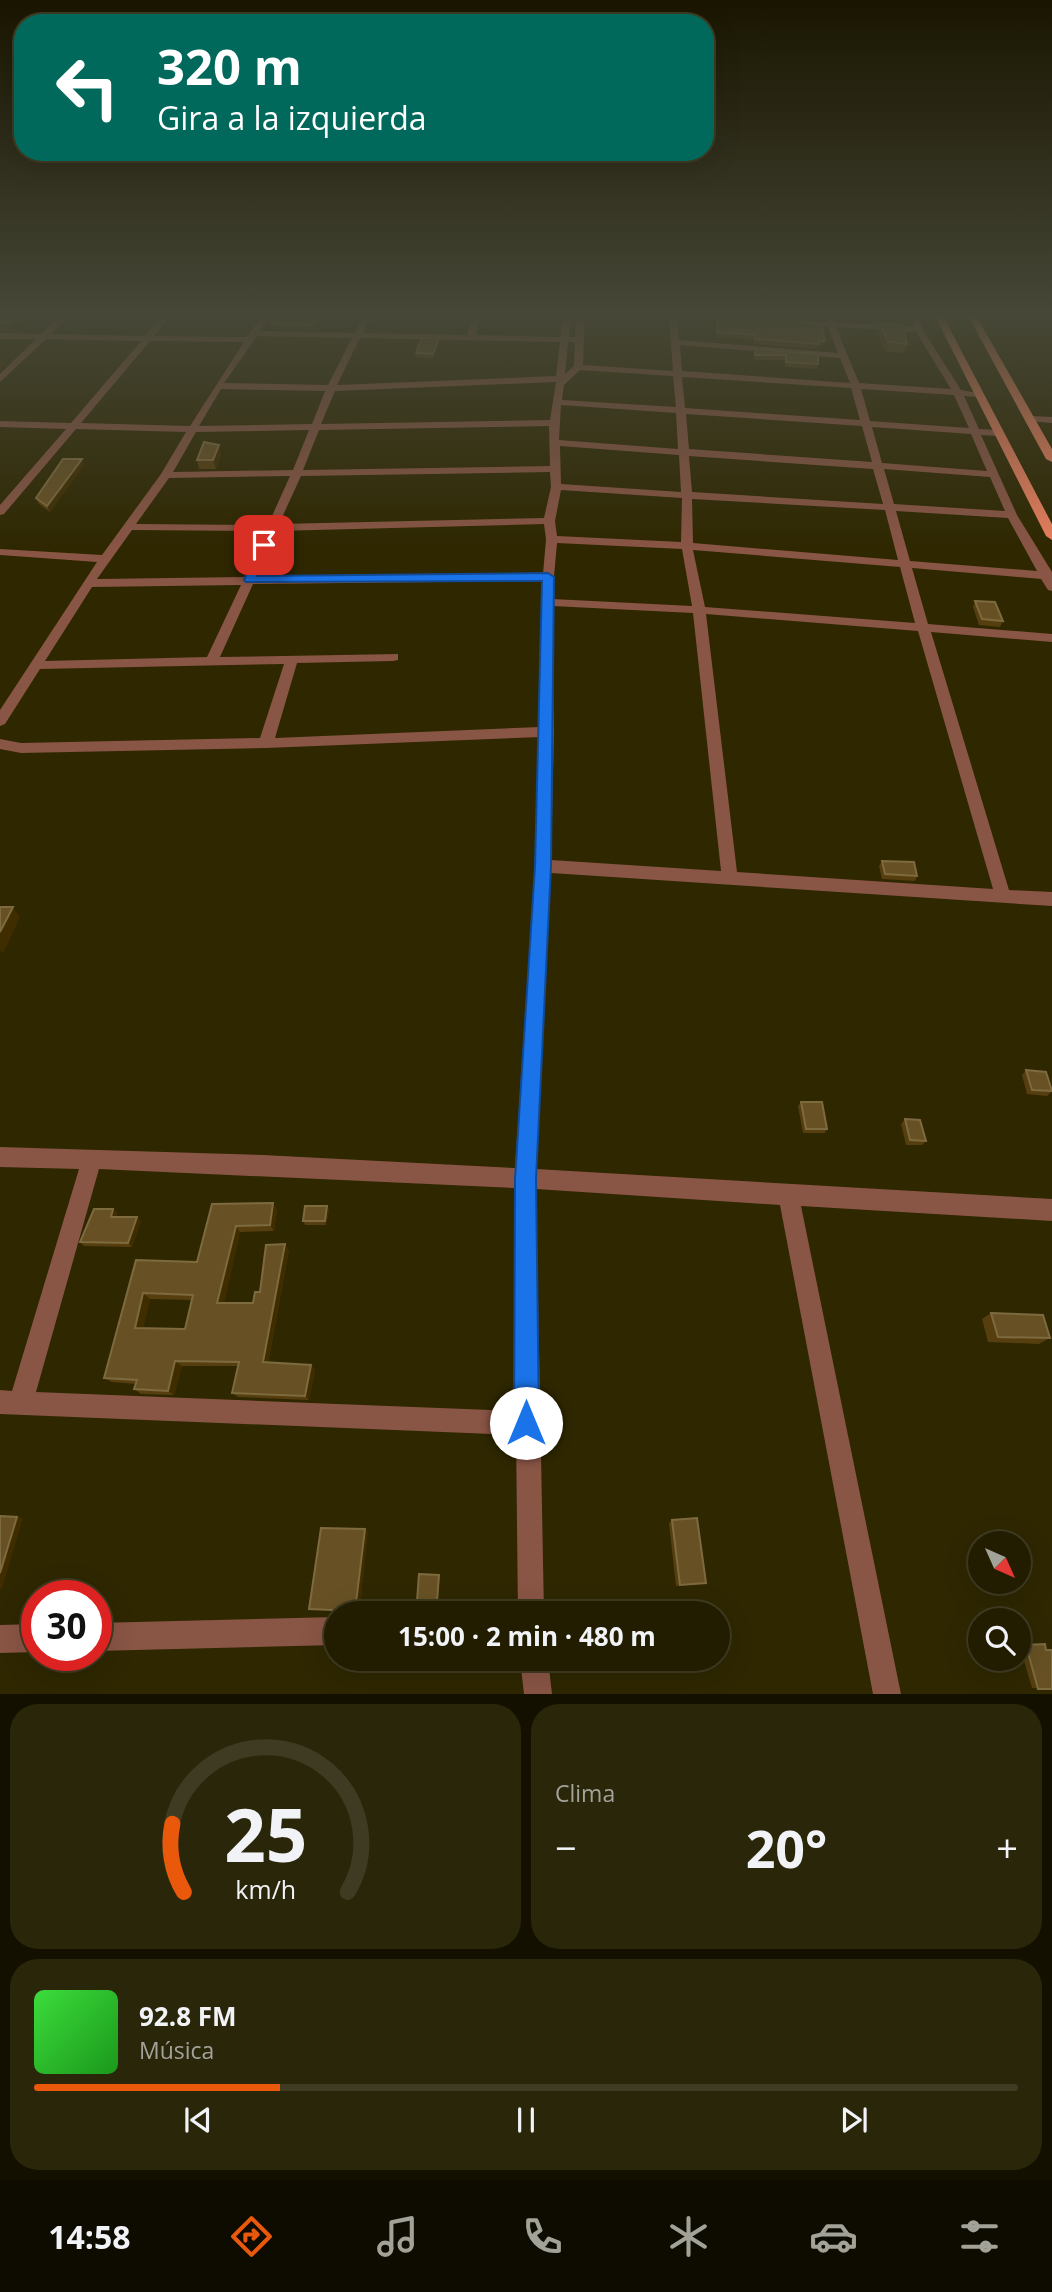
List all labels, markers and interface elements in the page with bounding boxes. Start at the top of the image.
text: 320 m [157,33,302,99]
icon: left [42,42,133,133]
text: Gira a la izquierda [157,96,427,139]
pin [234,515,294,575]
icon: arrive [245,526,283,564]
position arrow [489,1386,563,1460]
north arrow [968,1531,1031,1594]
map controls [968,1531,1031,1671]
speed limit sign: 30 [21,1580,112,1671]
button: search [968,1608,1031,1671]
text: 15:00 · 2 min · 480 m [398,1618,656,1654]
text: Clima [555,1777,615,1809]
text: 25 [224,1785,307,1884]
text: 20° [746,1812,827,1883]
text: − [555,1821,577,1873]
text: + [996,1821,1018,1873]
text: km/h [235,1872,296,1906]
text: 92.8 FM [139,1998,237,2034]
text: Música [139,2034,214,2066]
icon: previous [179,2101,217,2139]
icon: pause [507,2101,545,2139]
icon: next [835,2101,873,2139]
icon: directions [227,2212,276,2261]
icon: music [373,2212,422,2261]
icon: phone [518,2212,567,2261]
icon: climate [664,2212,713,2261]
icon: car [809,2212,858,2261]
icon: filters [955,2212,1004,2261]
text: 14:58 [48,2215,131,2258]

